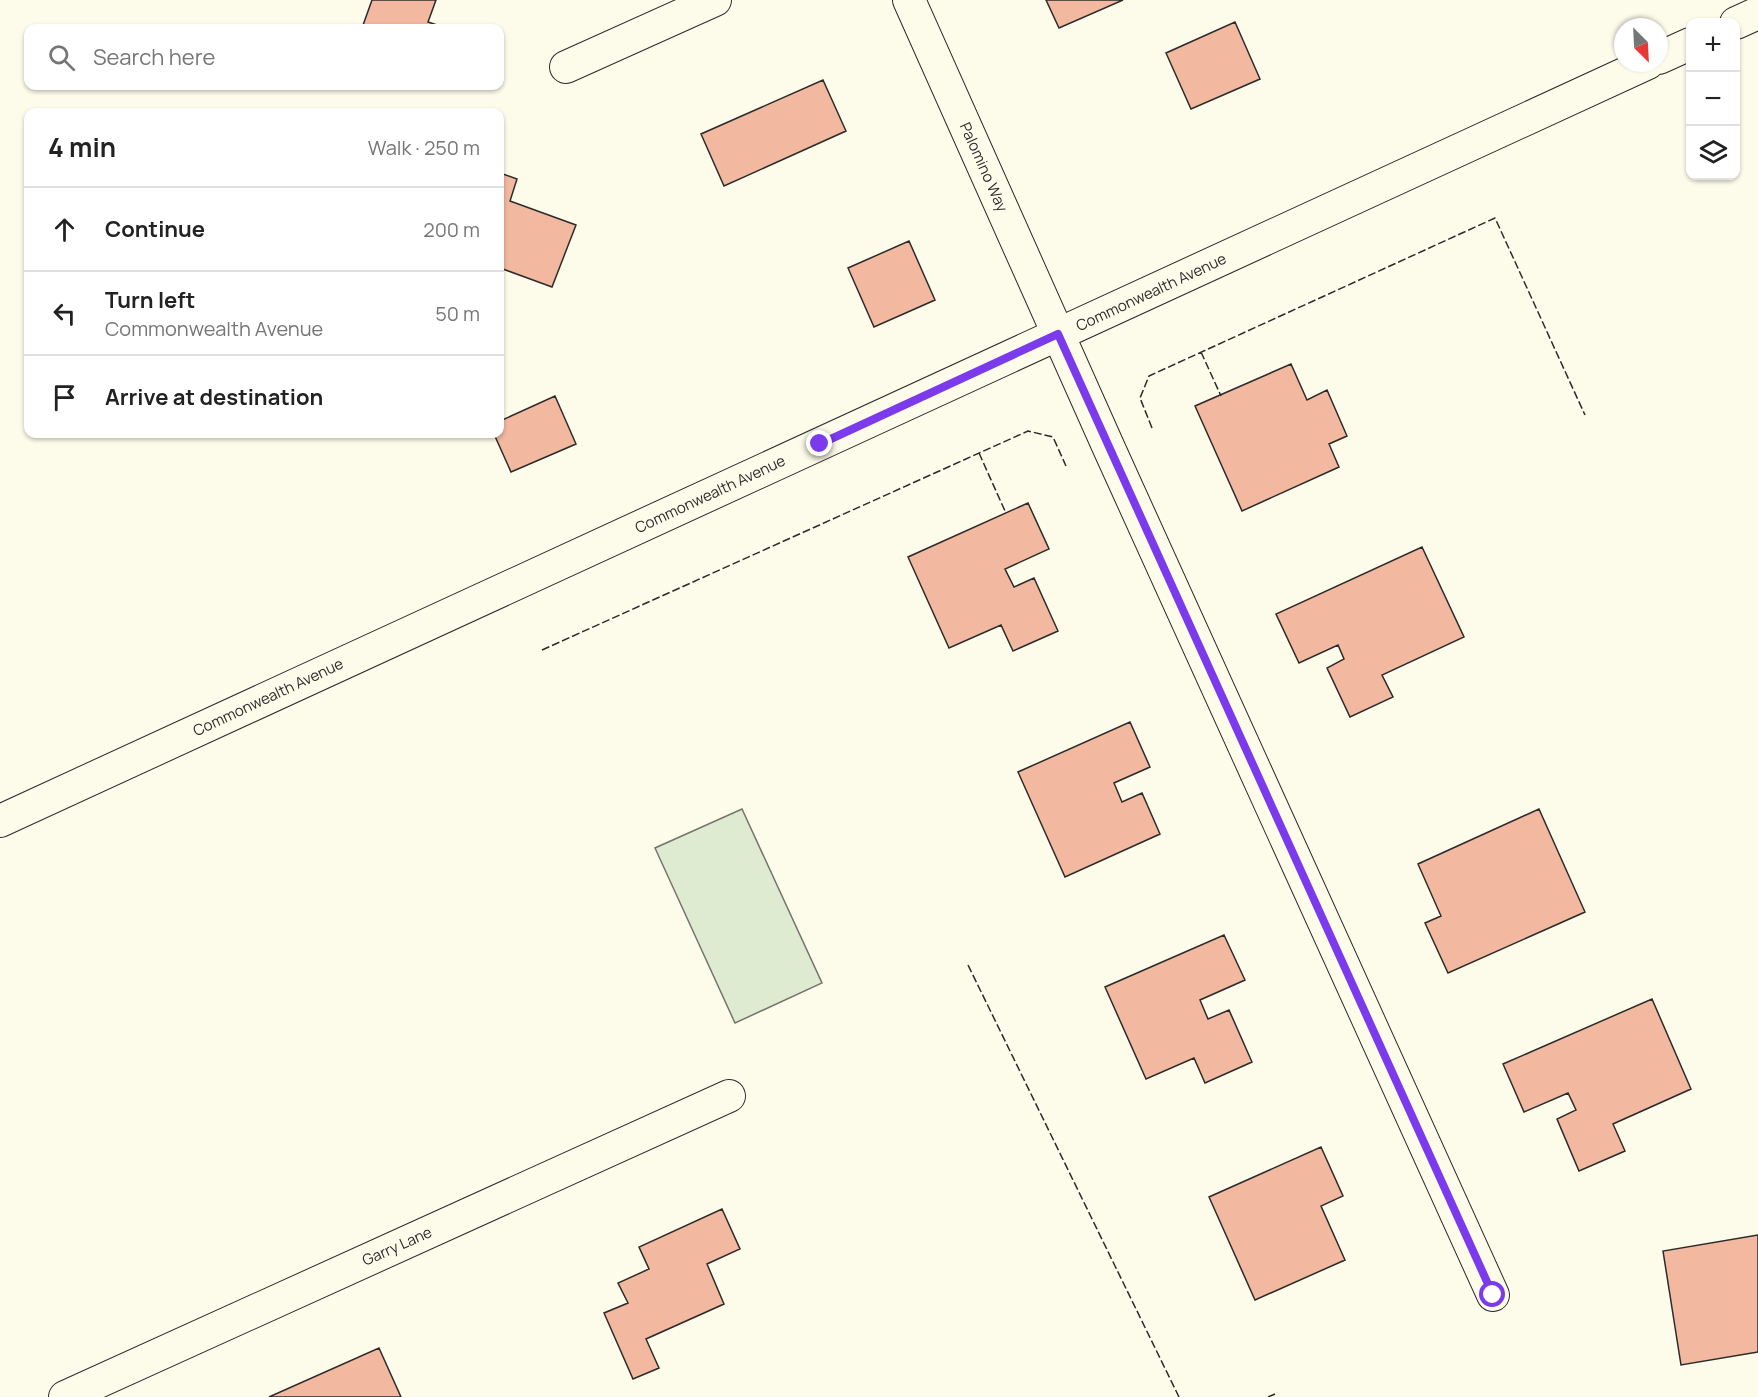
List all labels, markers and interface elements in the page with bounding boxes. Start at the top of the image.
north arrow [1614,18,1668,72]
map controls [1686,18,1740,180]
button: + [1686,18,1740,72]
search box [24,24,504,90]
icon: search [45,41,78,74]
text: Search here [93,42,215,72]
button: − [1686,72,1740,126]
street label: Palomino Way [955,119,1013,215]
button: layers [1686,126,1740,180]
text: 4 min [48,129,116,165]
text: Walk · 250 m [368,134,480,161]
icon: ahead [48,213,81,246]
text: Continue [105,214,205,244]
text: 200 m [423,216,480,243]
street label: Commonwealth Avenue [1072,248,1230,336]
text: Turn left [105,285,195,315]
icon: left [48,297,81,330]
text: 50 m [435,300,480,327]
text: Commonwealth Avenue [105,315,323,342]
icon: arrive [48,381,81,414]
text: Arrive at destination [105,382,323,412]
route end [806,430,832,456]
street label: Commonwealth Avenue [631,450,789,538]
street label: Commonwealth Avenue [189,653,347,741]
street label: Garry Lane [359,1221,435,1271]
route start [1479,1281,1505,1307]

